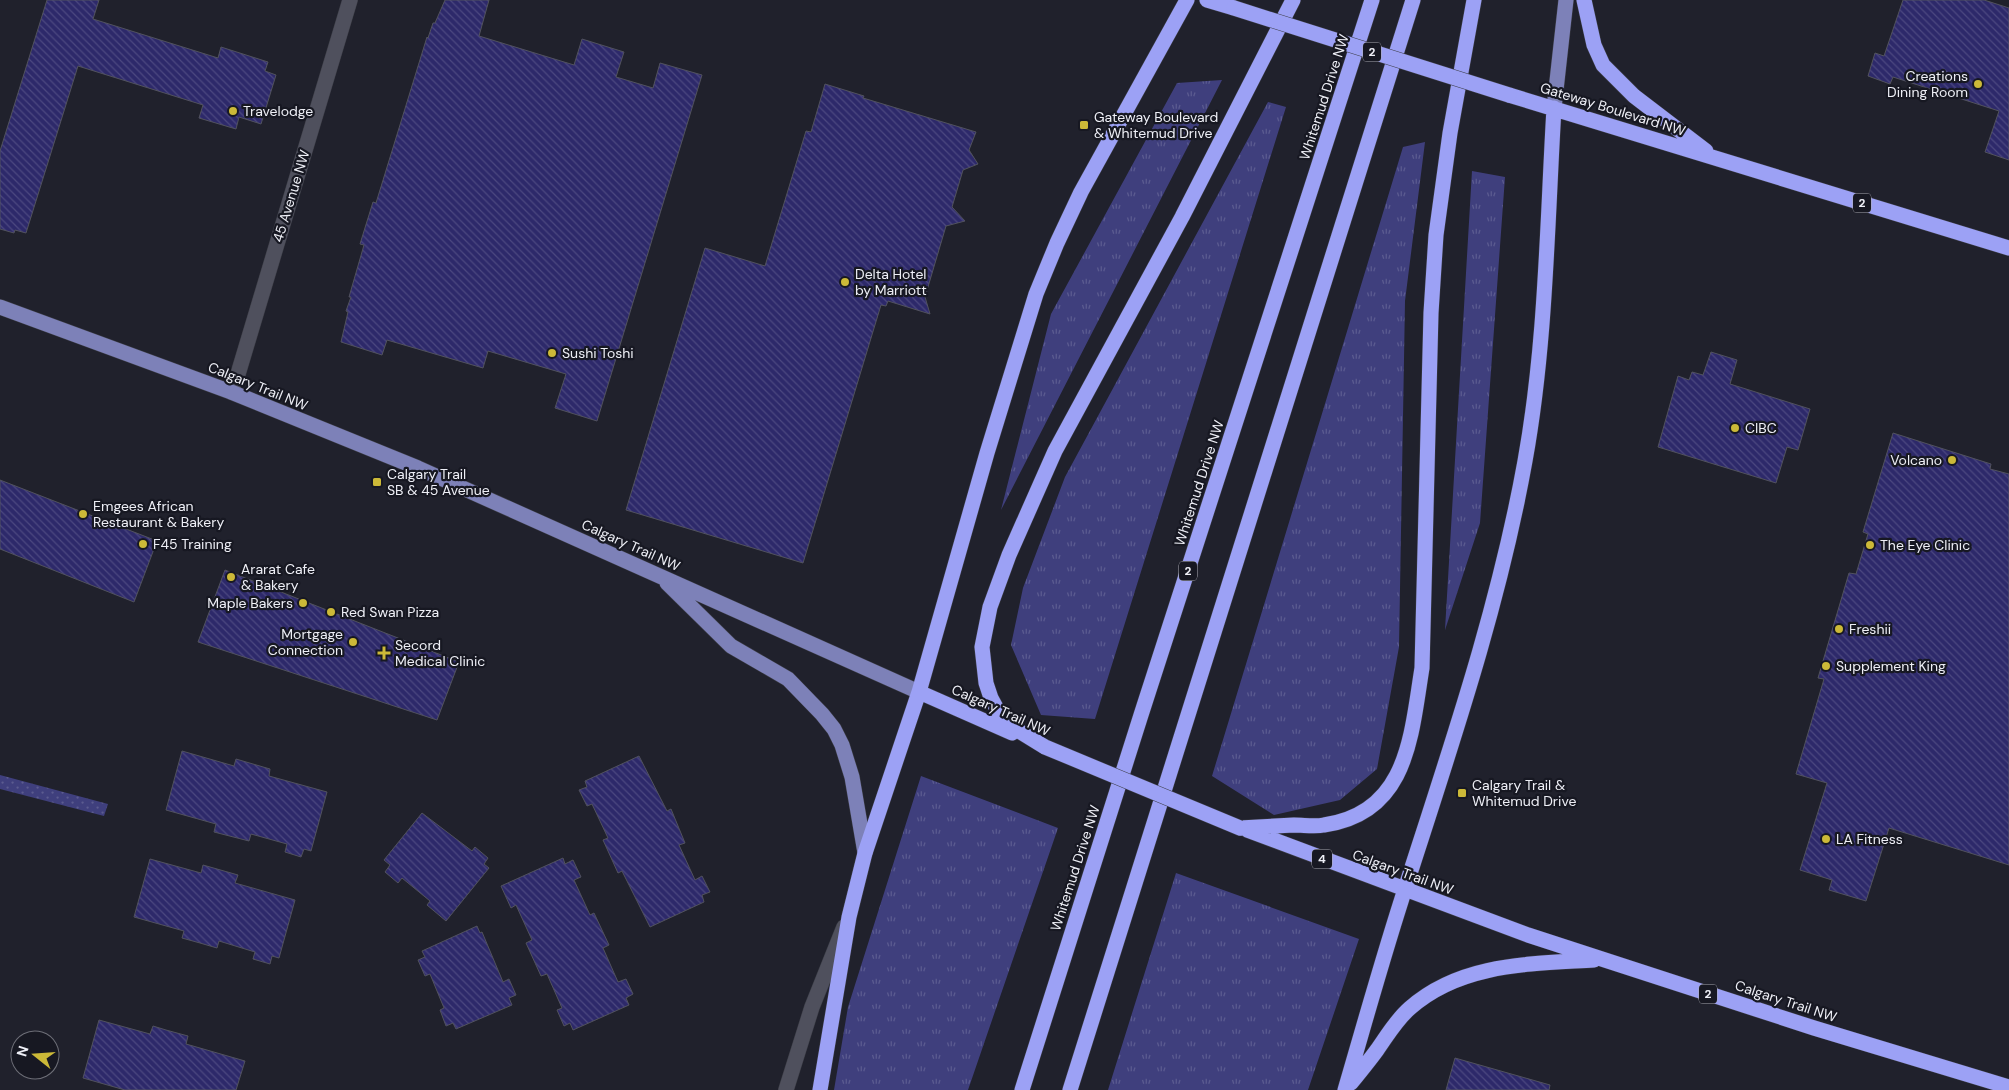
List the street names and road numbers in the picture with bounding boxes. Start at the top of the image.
street label: Whitemud Drive NW [1295,31,1353,162]
road number: 2 [1363,42,1381,62]
street label: Gateway Boulevard NW [1538,78,1688,140]
street label: 45 Avenue NW [268,147,314,244]
road number: 2 [1853,194,1871,212]
street label: Calgary Trail NW [205,358,311,414]
street label: Whitemud Drive NW [1170,417,1228,548]
street label: Calgary Trail NW [579,515,684,575]
road number: 2 [1179,562,1197,580]
street label: Calgary Trail NW [949,680,1054,740]
street label: Whitemud Drive NW [1046,802,1104,933]
street label: Calgary Trail NW [1350,845,1456,899]
road number: 4 [1312,850,1332,869]
street label: Calgary Trail NW [1733,976,1840,1026]
road number: 2 [1699,984,1717,1004]

